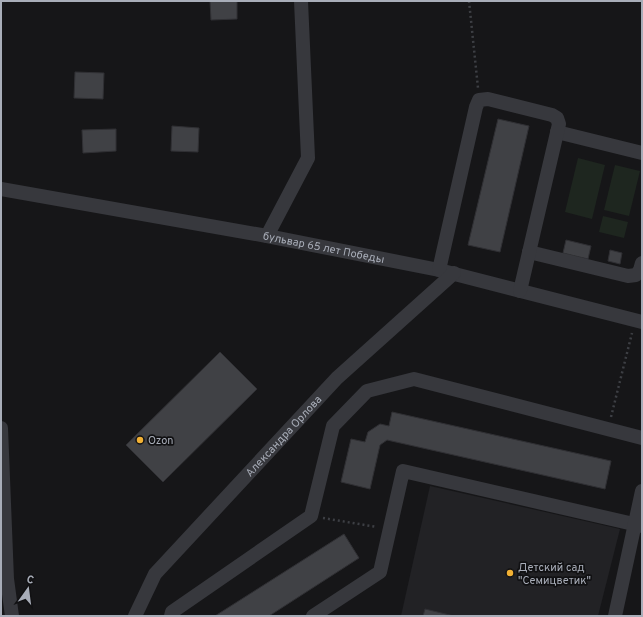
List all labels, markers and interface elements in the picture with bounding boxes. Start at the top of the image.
street label: бульвар 65 лет Победы [262,229,386,267]
street label: Александра Орлова [243,393,325,480]
place label: Ozon [148,434,174,448]
marker: Ozon [135,435,145,445]
place label: Детский сад "Семицветик" [518,561,591,588]
marker: Детский сад "Семицветик" [505,568,515,578]
north arrow [8,569,48,609]
text: С [25,573,35,588]

